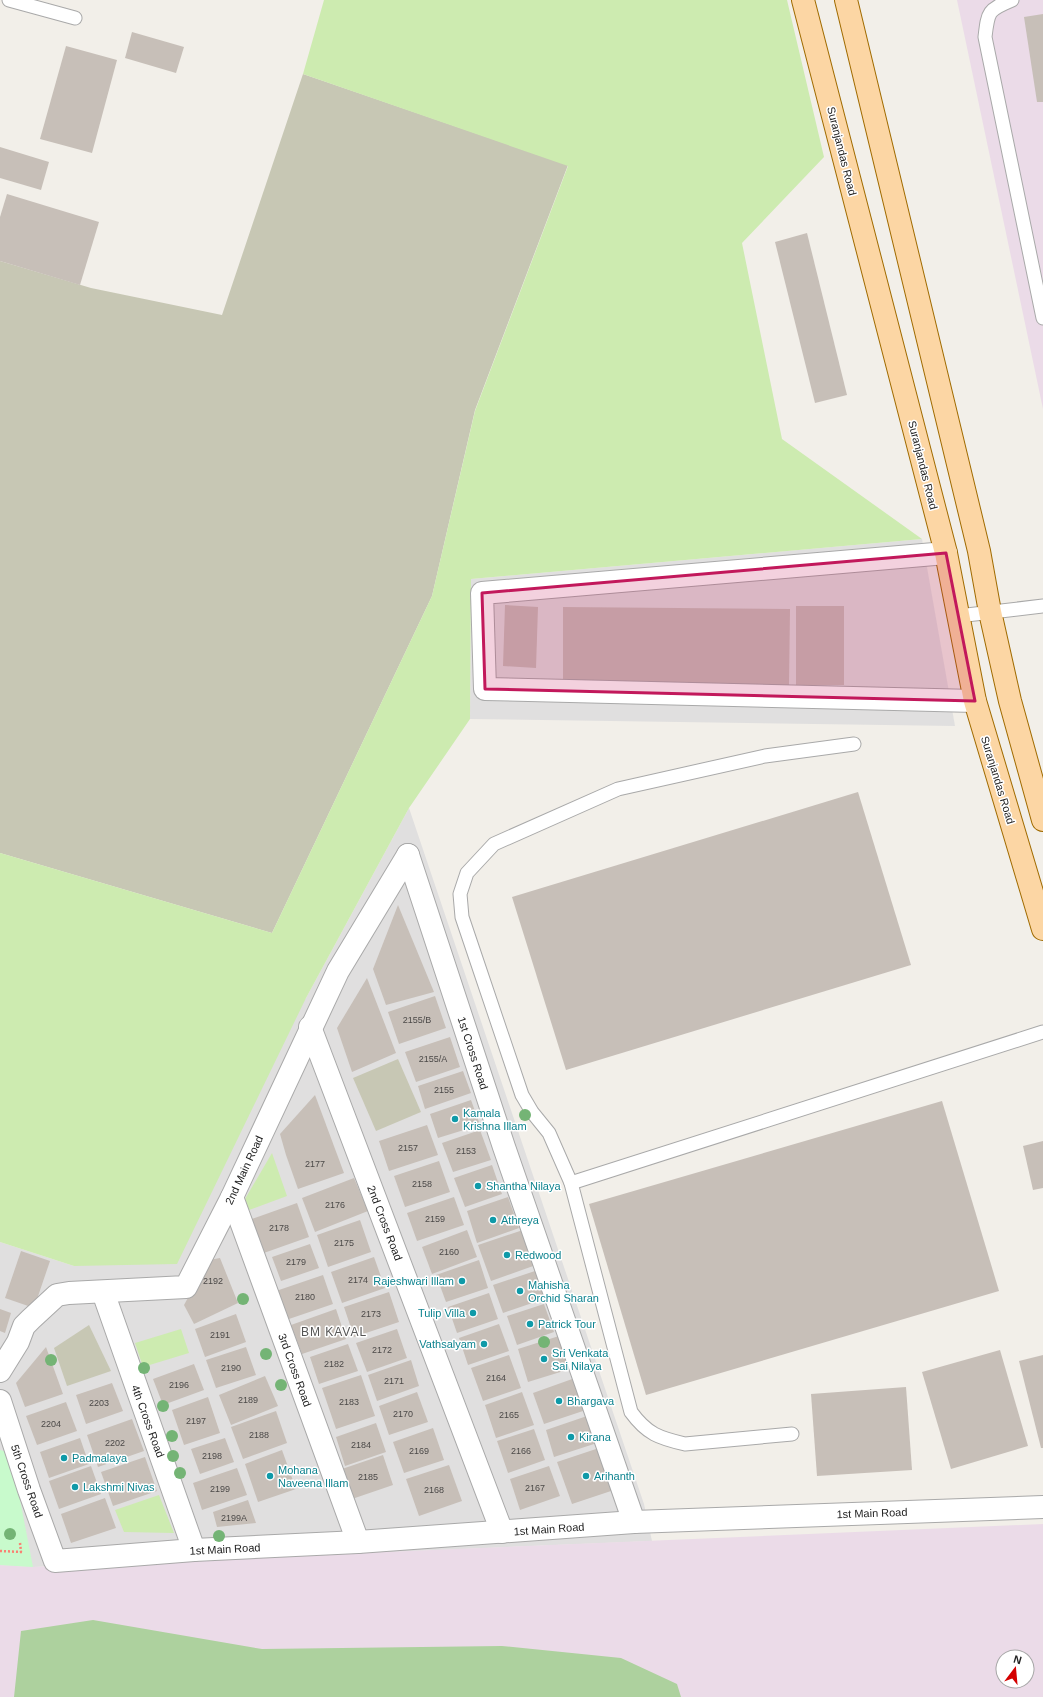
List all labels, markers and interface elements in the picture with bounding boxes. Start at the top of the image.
street label: Suranjandas Road [825,105,859,197]
street label: Suranjandas Road [906,419,940,511]
street label: Suranjandas Road [979,735,1017,825]
house number: 2155/B [403,1015,431,1025]
street label: 1st Cross Road [456,1015,490,1091]
house number: 2155/A [419,1054,447,1064]
house number: 2155 [434,1085,454,1095]
place label: Kamala Krishna Illam [463,1107,527,1132]
marker: Kamala Krishna Illam [450,1114,460,1124]
street label: 2nd Main Road [223,1134,265,1206]
house number: 2157 [398,1143,418,1153]
house number: 2153 [456,1146,476,1156]
house number: 2177 [305,1159,325,1169]
house number: 2158 [412,1179,432,1189]
place label: Shantha Nilaya [486,1180,561,1192]
marker: Shantha Nilaya [473,1181,483,1191]
street label: 2nd Cross Road [365,1184,405,1262]
house number: 2176 [325,1200,345,1210]
house number: 2159 [425,1214,445,1224]
place label: Athreya [501,1214,540,1226]
marker: Athreya [488,1215,498,1225]
house number: 2178 [269,1223,289,1233]
house number: 2175 [334,1238,354,1248]
house number: 2160 [439,1247,459,1257]
place label: Redwood [515,1249,561,1261]
marker: Redwood [502,1250,512,1260]
house number: 2179 [286,1257,306,1267]
house number: 2174 [348,1275,368,1285]
place label: Rajeshwari Illam [373,1275,454,1287]
house number: 2192 [203,1276,223,1286]
marker: Rajeshwari Illam [457,1276,467,1286]
place label: Mahisha Orchid Sharan [528,1279,599,1304]
marker: Mahisha Orchid Sharan [515,1286,525,1296]
house number: 2180 [295,1292,315,1302]
place label: Tulip Villa [418,1307,466,1319]
marker: Tulip Villa [468,1308,478,1318]
house number: 2173 [361,1309,381,1319]
place label: Patrick Tour [538,1318,596,1330]
marker: Patrick Tour [525,1319,535,1329]
district label: BM KAVAL [301,1325,367,1339]
house number: 2191 [210,1330,230,1340]
street label: 3rd Cross Road [276,1332,314,1408]
place label: Vathsalyam [419,1338,476,1350]
marker: Vathsalyam [479,1339,489,1349]
house number: 2172 [372,1345,392,1355]
place label: Sri Venkata Sai Nilaya [552,1347,609,1372]
marker: Sri Venkata Sai Nilaya [539,1354,549,1364]
house number: 2182 [324,1359,344,1369]
house number: 2190 [221,1363,241,1373]
house number: 2164 [486,1373,506,1383]
house number: 2171 [384,1376,404,1386]
house number: 2196 [169,1380,189,1390]
street label: 4th Cross Road [129,1383,167,1459]
house number: 2189 [238,1395,258,1405]
place label: Bhargava [567,1395,615,1407]
marker: Bhargava [554,1396,564,1406]
house number: 2183 [339,1397,359,1407]
house number: 2203 [89,1398,109,1408]
house number: 2170 [393,1409,413,1419]
house number: 2165 [499,1410,519,1420]
house number: 2197 [186,1416,206,1426]
house number: 2204 [41,1419,61,1429]
house number: 2188 [249,1430,269,1440]
place label: Kirana [579,1431,612,1443]
marker: Kirana [566,1432,576,1442]
house number: 2202 [105,1438,125,1448]
house number: 2184 [351,1440,371,1450]
street label: 5th Cross Road [9,1443,45,1519]
house number: 2169 [409,1446,429,1456]
house number: 2166 [511,1446,531,1456]
house number: 2198 [202,1451,222,1461]
place label: Padmalaya [72,1452,128,1464]
marker: Padmalaya [59,1453,69,1463]
place label: Mohana Naveena Illam [278,1464,348,1489]
place label: Arihanth [594,1470,635,1482]
marker: Mohana Naveena Illam [265,1471,275,1481]
marker: Arihanth [581,1471,591,1481]
house number: 2185 [358,1472,378,1482]
place label: Lakshmi Nivas [83,1481,155,1493]
marker: Lakshmi Nivas [70,1482,80,1492]
house number: 2167 [525,1483,545,1493]
house number: 2199 [210,1484,230,1494]
house number: 2168 [424,1485,444,1495]
street label: 1st Main Road [836,1506,908,1520]
house number: 2199A [221,1513,247,1523]
street label: 1st Main Road [513,1521,585,1537]
street label: 1st Main Road [189,1541,261,1557]
north arrow [995,1649,1035,1689]
text: N [1012,1653,1023,1666]

